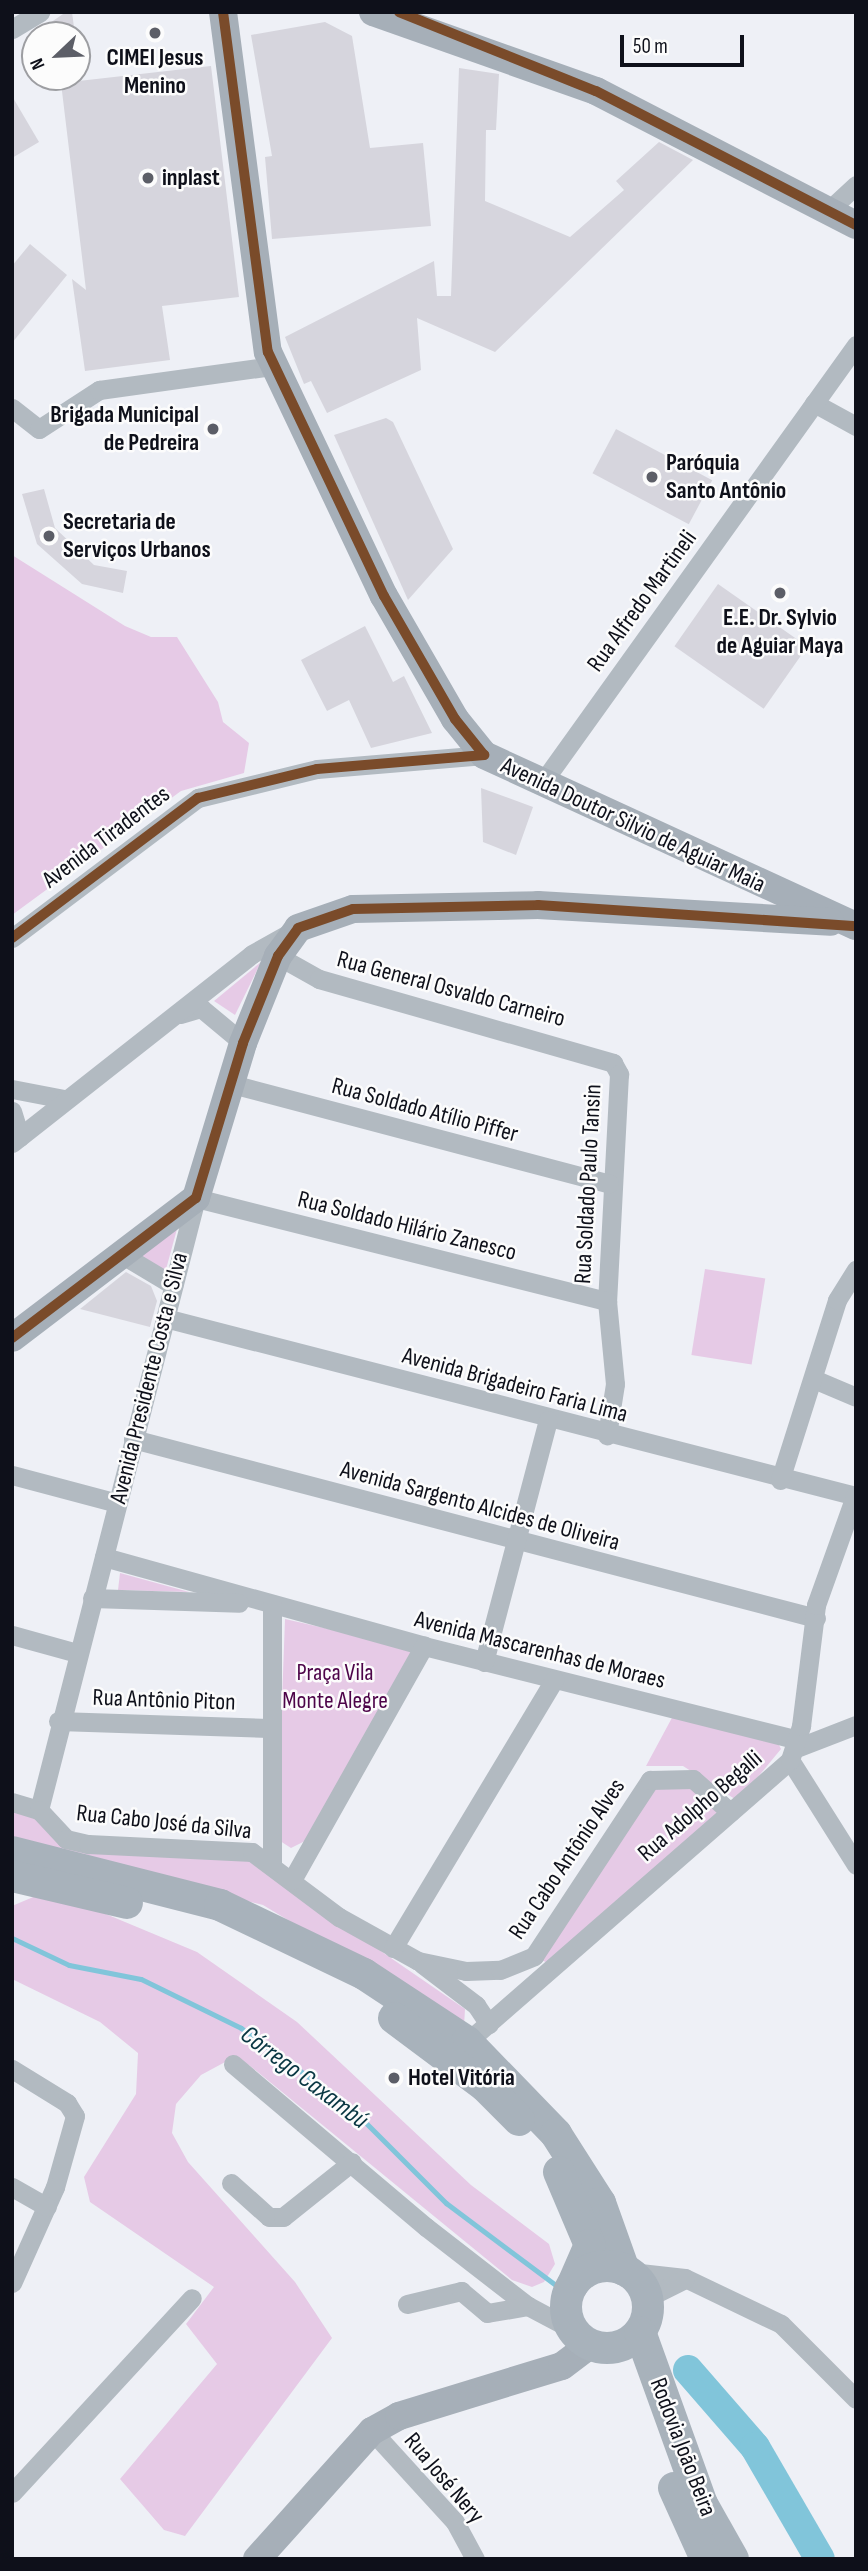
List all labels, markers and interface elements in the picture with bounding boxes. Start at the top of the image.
north arrow [21,21,91,91]
scale bar [623,21,747,65]
marker: CIMEI Jesus Menino [147,25,163,41]
text: 50 m [633,34,668,59]
place label: CIMEI Jesus Menino [107,44,203,100]
text: N [25,54,51,73]
place label: inplast [162,164,220,192]
marker: inplast [140,170,156,186]
place label: Brigada Municipal de Pedreira [50,401,199,457]
marker: Brigada Municipal de Pedreira [205,421,221,437]
place label: Paróquia Santo Antônio [666,449,786,505]
marker: Paróquia Santo Antônio [644,469,660,485]
place label: Secretaria de Serviços Urbanos [63,508,211,564]
street label: Rua Alfredo Martineli [581,525,703,677]
marker: Secretaria de Serviços Urbanos [41,528,57,544]
marker: E.E. Dr. Sylvio de Aguiar Maya [772,585,788,601]
place label: E.E. Dr. Sylvio de Aguiar Maya [717,604,843,660]
street label: Avenida Doutor Silvio de Aguiar Maia [496,751,770,899]
street label: Avenida Tiradentes [37,780,175,894]
street label: Rua General Osvaldo Carneiro [334,945,568,1033]
street label: Rua Soldado Atílio Piffer [329,1071,521,1149]
street label: Rua Soldado Paulo Tansin [568,1083,608,1285]
street label: Rua Soldado Hilário Zanesco [295,1185,519,1267]
street label: Avenida Presidente Costa e Silva [104,1250,194,1506]
street label: Avenida Brigadeiro Faria Lima [399,1341,631,1429]
street label: Avenida Sargento Alcides de Oliveira [337,1455,623,1557]
street label: Avenida Mascarenhas de Moraes [412,1605,668,1695]
park label: Praça Vila Monte Alegre [282,1659,388,1715]
street label: Rua Antônio Piton [92,1683,236,1717]
street label: Rua Adolpho Begalli [632,1744,768,1868]
street label: Rua Cabo Antônio Alves [503,1773,631,1945]
street label: Rua Cabo José da Silva [75,1798,253,1846]
water label: Córrego Caxambú [234,2020,374,2136]
place label: Hotel Vitória [408,2064,515,2092]
marker: Hotel Vitória [386,2070,402,2086]
street label: Rodovia João Beira [643,2374,723,2520]
street label: Rua José Nery [398,2427,490,2529]

